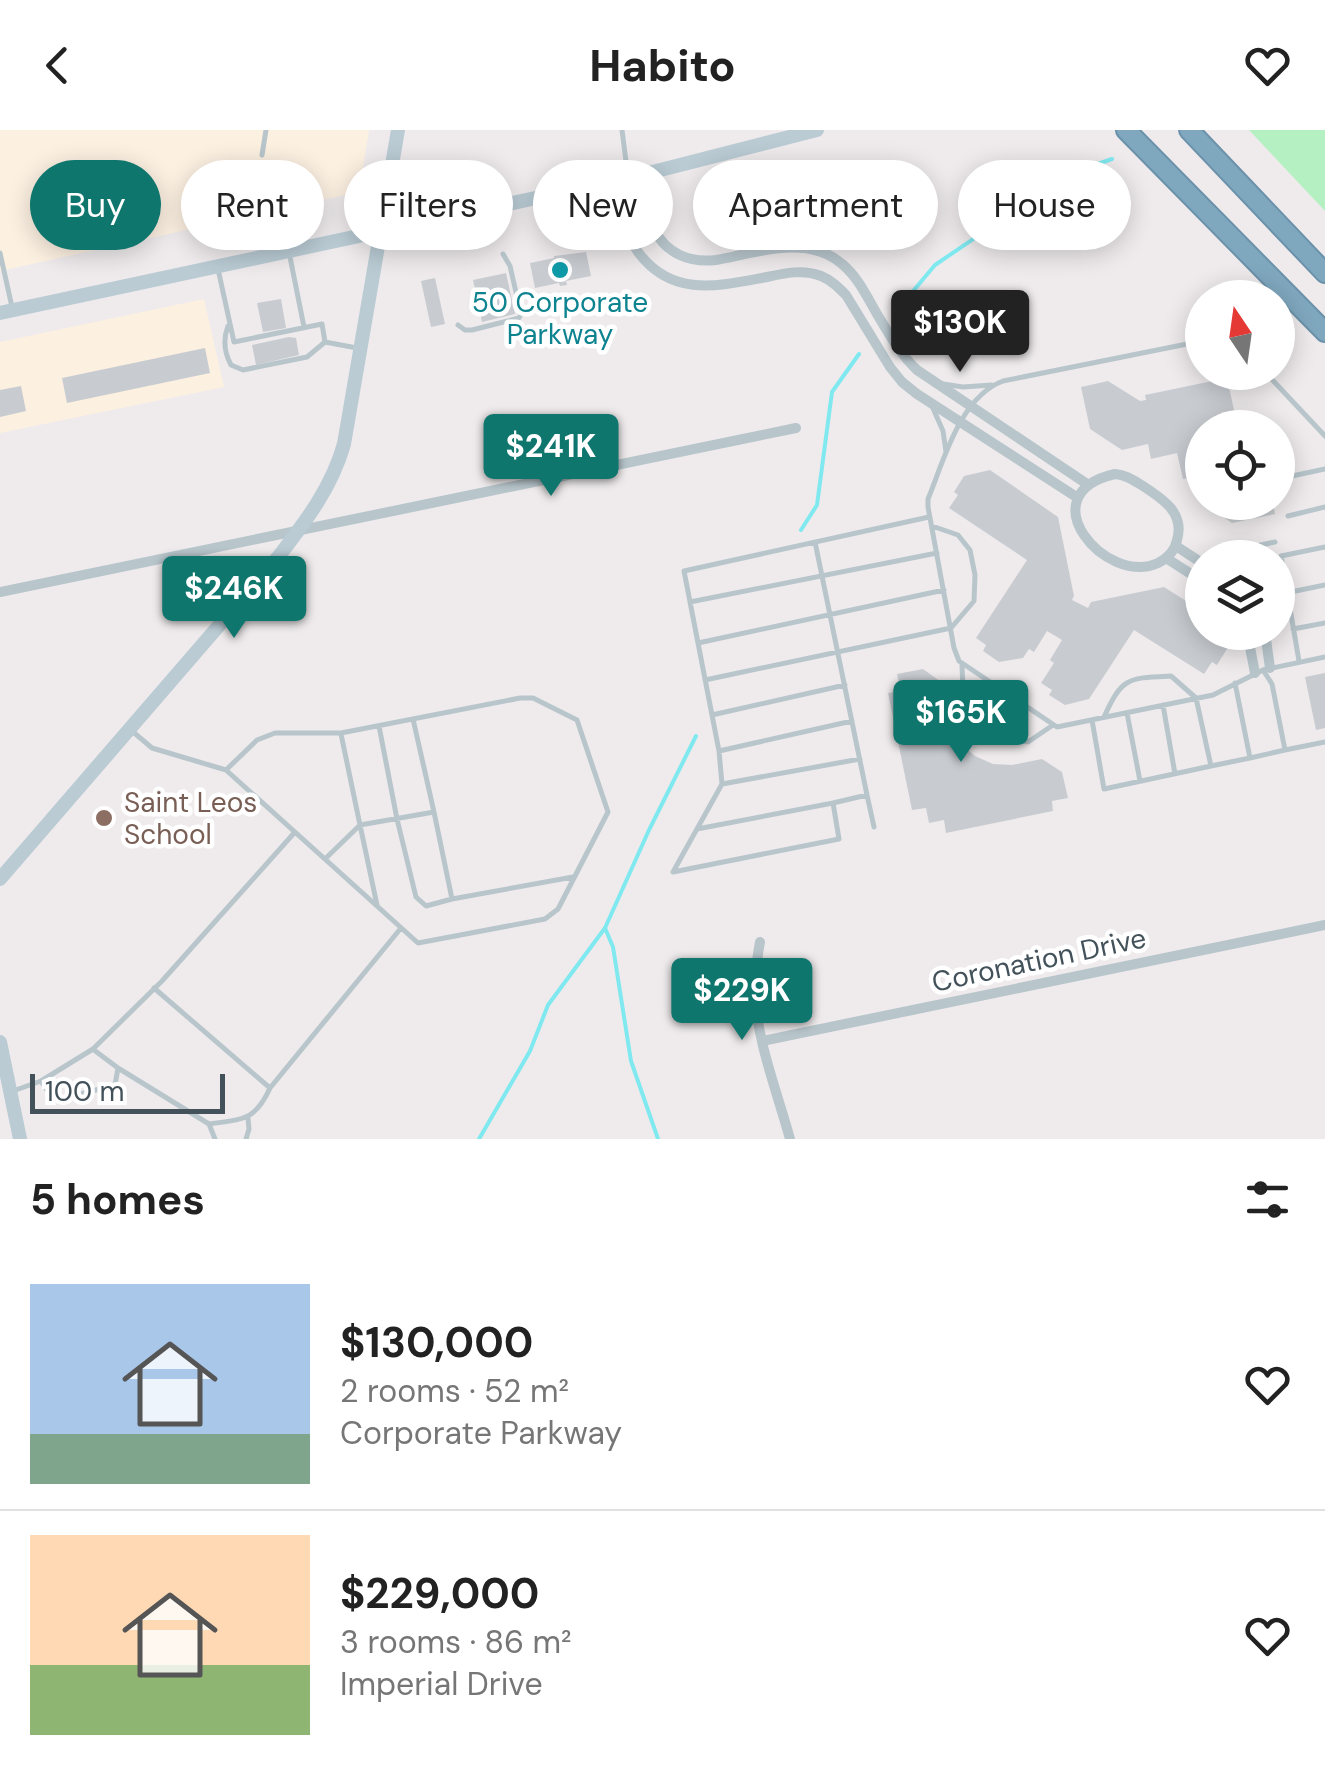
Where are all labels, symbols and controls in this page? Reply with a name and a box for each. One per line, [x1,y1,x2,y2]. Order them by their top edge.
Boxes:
text: Habito [589,36,736,95]
icon: back [30,38,85,93]
icon: heart [1240,38,1295,93]
chip: Buy [30,160,161,250]
chip: Rent [181,160,324,250]
chip: Filters [344,160,513,250]
chip: New [533,160,673,250]
chip: Apartment [693,160,938,250]
chip: House [958,160,1131,250]
marker: 50 Corporate Parkway [549,259,571,281]
north arrow [1185,280,1295,390]
map controls [1185,280,1295,650]
place label: 50 Corporate Parkway [472,284,648,353]
pin: $130K [890,290,1030,375]
text: $130K [913,301,1007,343]
button: locate [1185,410,1295,520]
pin: $241K [481,414,621,499]
text: $241K [506,425,596,467]
button: layers [1185,540,1295,650]
pin: $246K [164,556,304,641]
text: $246K [184,567,284,609]
pin: $165K [891,680,1031,765]
text: $165K [915,691,1007,733]
place label: Saint Leos School [124,784,257,853]
marker: Saint Leos School [93,807,115,829]
street label: Coronation Drive [928,919,1150,1001]
pin: $229K [672,958,812,1043]
text: $229K [693,969,791,1011]
scale bar [30,1069,225,1114]
text: 100 m [45,1073,124,1110]
text: 5 homes [30,1172,205,1227]
icon: filters [1240,1172,1295,1227]
text: $130,000 [340,1315,533,1370]
icon: home [110,1324,230,1444]
icon: heart [1240,1357,1295,1412]
text: 2 rooms · 52 m² [340,1370,569,1412]
text: Corporate Parkway [340,1412,622,1454]
text: $229,000 [340,1566,539,1621]
icon: home [110,1575,230,1695]
icon: heart [1240,1608,1295,1663]
text: 3 rooms · 86 m² [340,1621,572,1663]
text: Imperial Drive [340,1663,543,1705]

